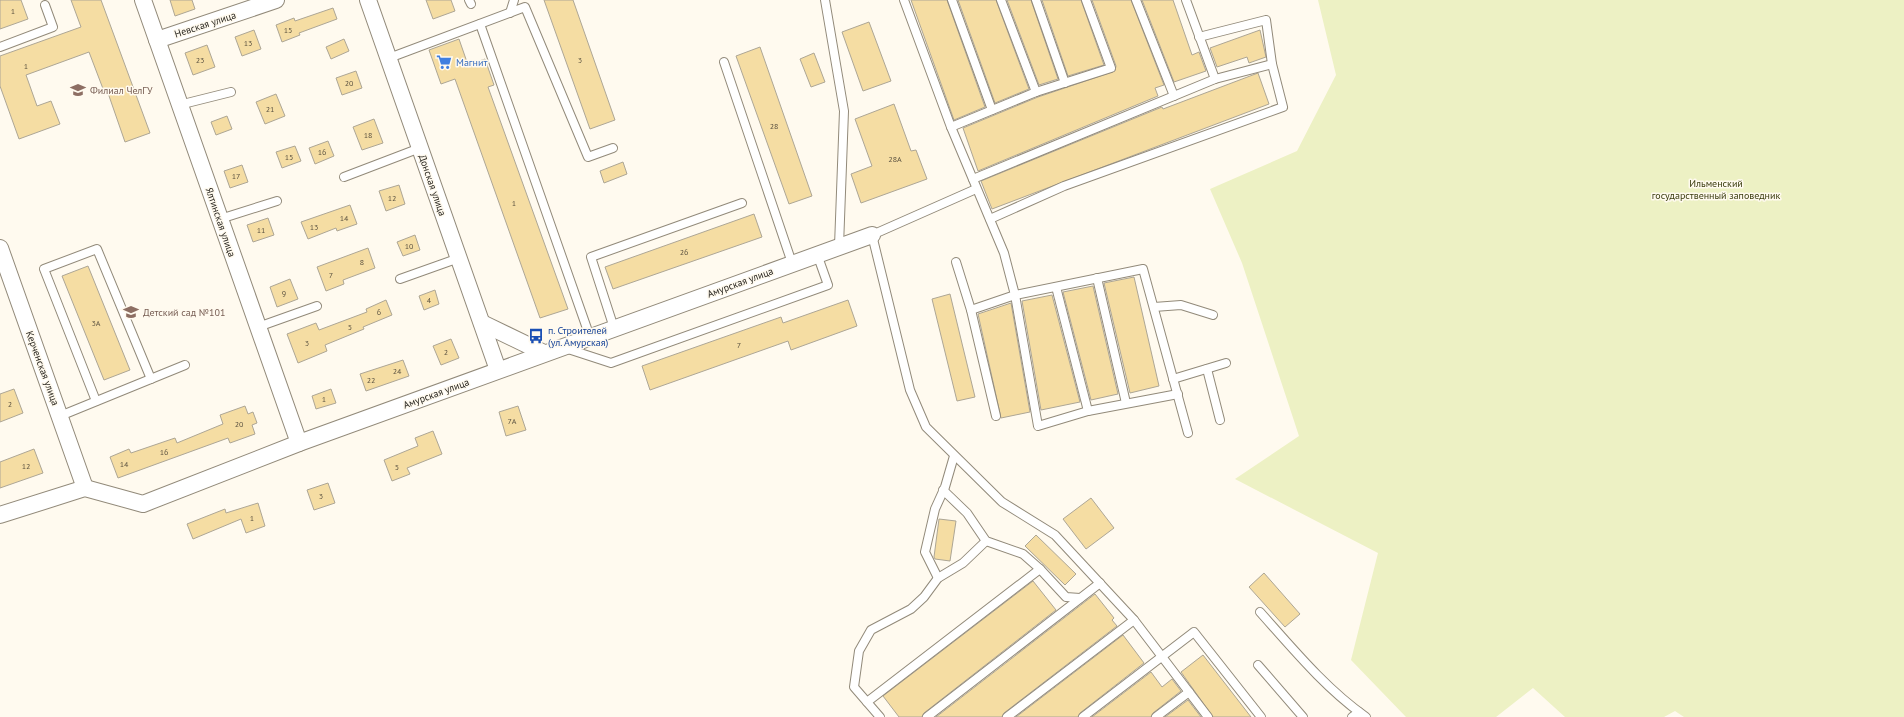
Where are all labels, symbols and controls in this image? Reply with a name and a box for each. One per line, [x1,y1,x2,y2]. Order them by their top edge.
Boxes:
house number: 1 [11,6,15,16]
street label: Невская улица [173,8,238,41]
house number: 15 [284,25,292,35]
house number: 13 [244,38,252,48]
supermarket icon: Магнит [435,53,453,71]
house number: 23 [196,55,204,65]
house number: 3 [578,55,582,65]
place label: Магнит [456,56,487,69]
house number: 1 [24,61,28,71]
house number: 20 [345,78,354,88]
school or university icon: Филиал ЧелГУ [69,81,87,99]
place label: Филиал ЧелГУ [90,84,153,97]
house number: 21 [266,104,274,114]
house number: 28 [770,121,778,131]
house number: 18 [364,130,372,140]
house number: 16 [318,147,326,157]
house number: 15 [285,152,293,162]
street label: Донская улица [416,153,449,218]
house number: 28А [888,154,902,164]
house number: 17 [232,171,240,181]
park label: Ильменский государственный заповедник [1652,177,1780,202]
street label: Ялтинская улица [203,186,239,259]
house number: 12 [388,193,396,203]
house number: 1 [512,198,516,208]
house number: 14 [340,213,349,223]
house number: 13 [310,222,318,232]
house number: 11 [257,225,265,235]
house number: 10 [405,241,414,251]
house number: 26 [680,247,688,257]
house number: 8 [360,257,364,267]
street label: Амурская улица [705,264,775,300]
house number: 7 [329,270,333,280]
house number: 9 [282,288,286,298]
house number: 4 [427,295,432,305]
school or university icon: Детский сад №101 [122,303,140,321]
place label: Детский сад №101 [143,306,225,319]
house number: 6 [377,307,381,317]
house number: 3А [91,318,101,328]
house number: 5 [348,322,352,332]
place label: п. Строителей (ул. Амурская) [548,324,608,349]
bus stop icon: п. Строителей (ул. Амурская) [527,327,545,345]
street label: Керченская улица [23,329,62,407]
house number: 3 [305,338,309,348]
house number: 7 [737,340,741,350]
house number: 2 [444,347,448,357]
house number: 24 [393,366,402,376]
house number: 22 [367,375,375,385]
street label: Амурская улица [401,375,471,411]
house number: 1 [322,394,326,404]
house number: 2 [8,399,12,409]
house number: 7А [507,416,517,426]
house number: 20 [235,419,244,429]
house number: 16 [160,447,168,457]
house number: 14 [120,459,129,469]
house number: 12 [22,461,30,471]
house number: 5 [395,462,399,472]
house number: 3 [319,491,323,501]
house number: 1 [250,513,254,523]

